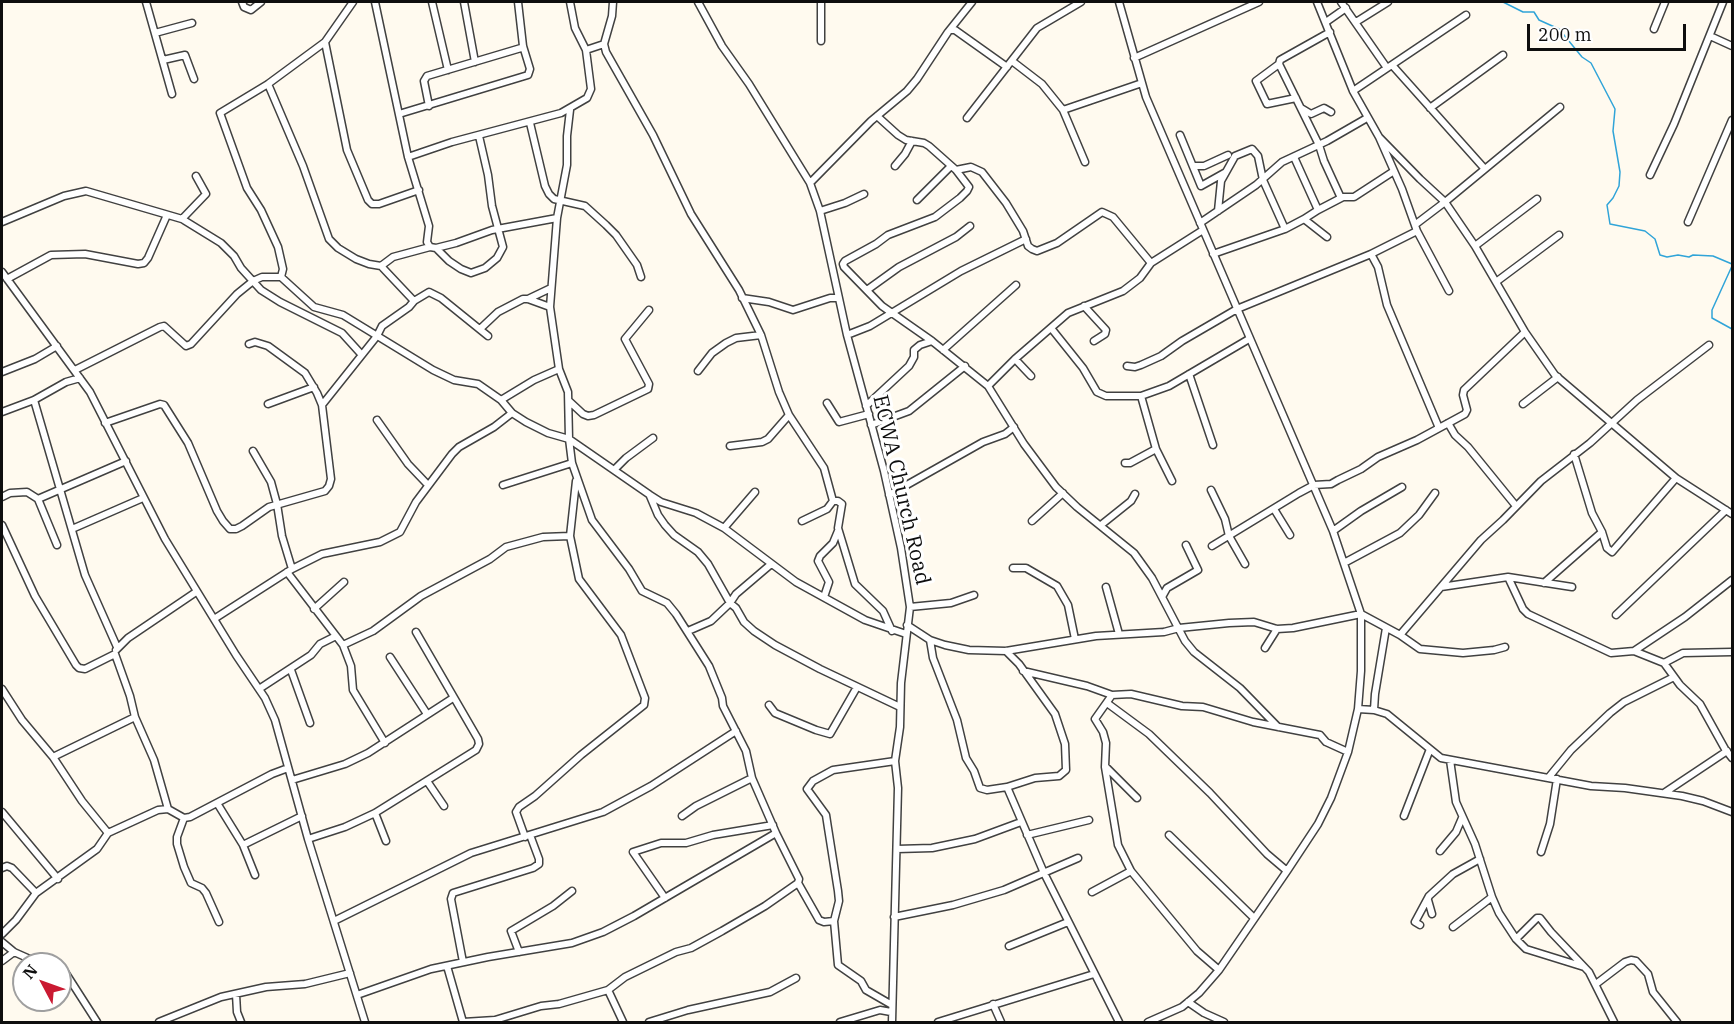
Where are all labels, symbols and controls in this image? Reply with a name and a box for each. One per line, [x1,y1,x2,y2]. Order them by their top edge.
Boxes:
scale bar [1530,12,1689,50]
text: 200 m [1538,23,1592,46]
street label: ECWA Church Road [867,393,935,587]
north arrow [12,952,72,1012]
text: N [18,960,42,983]

